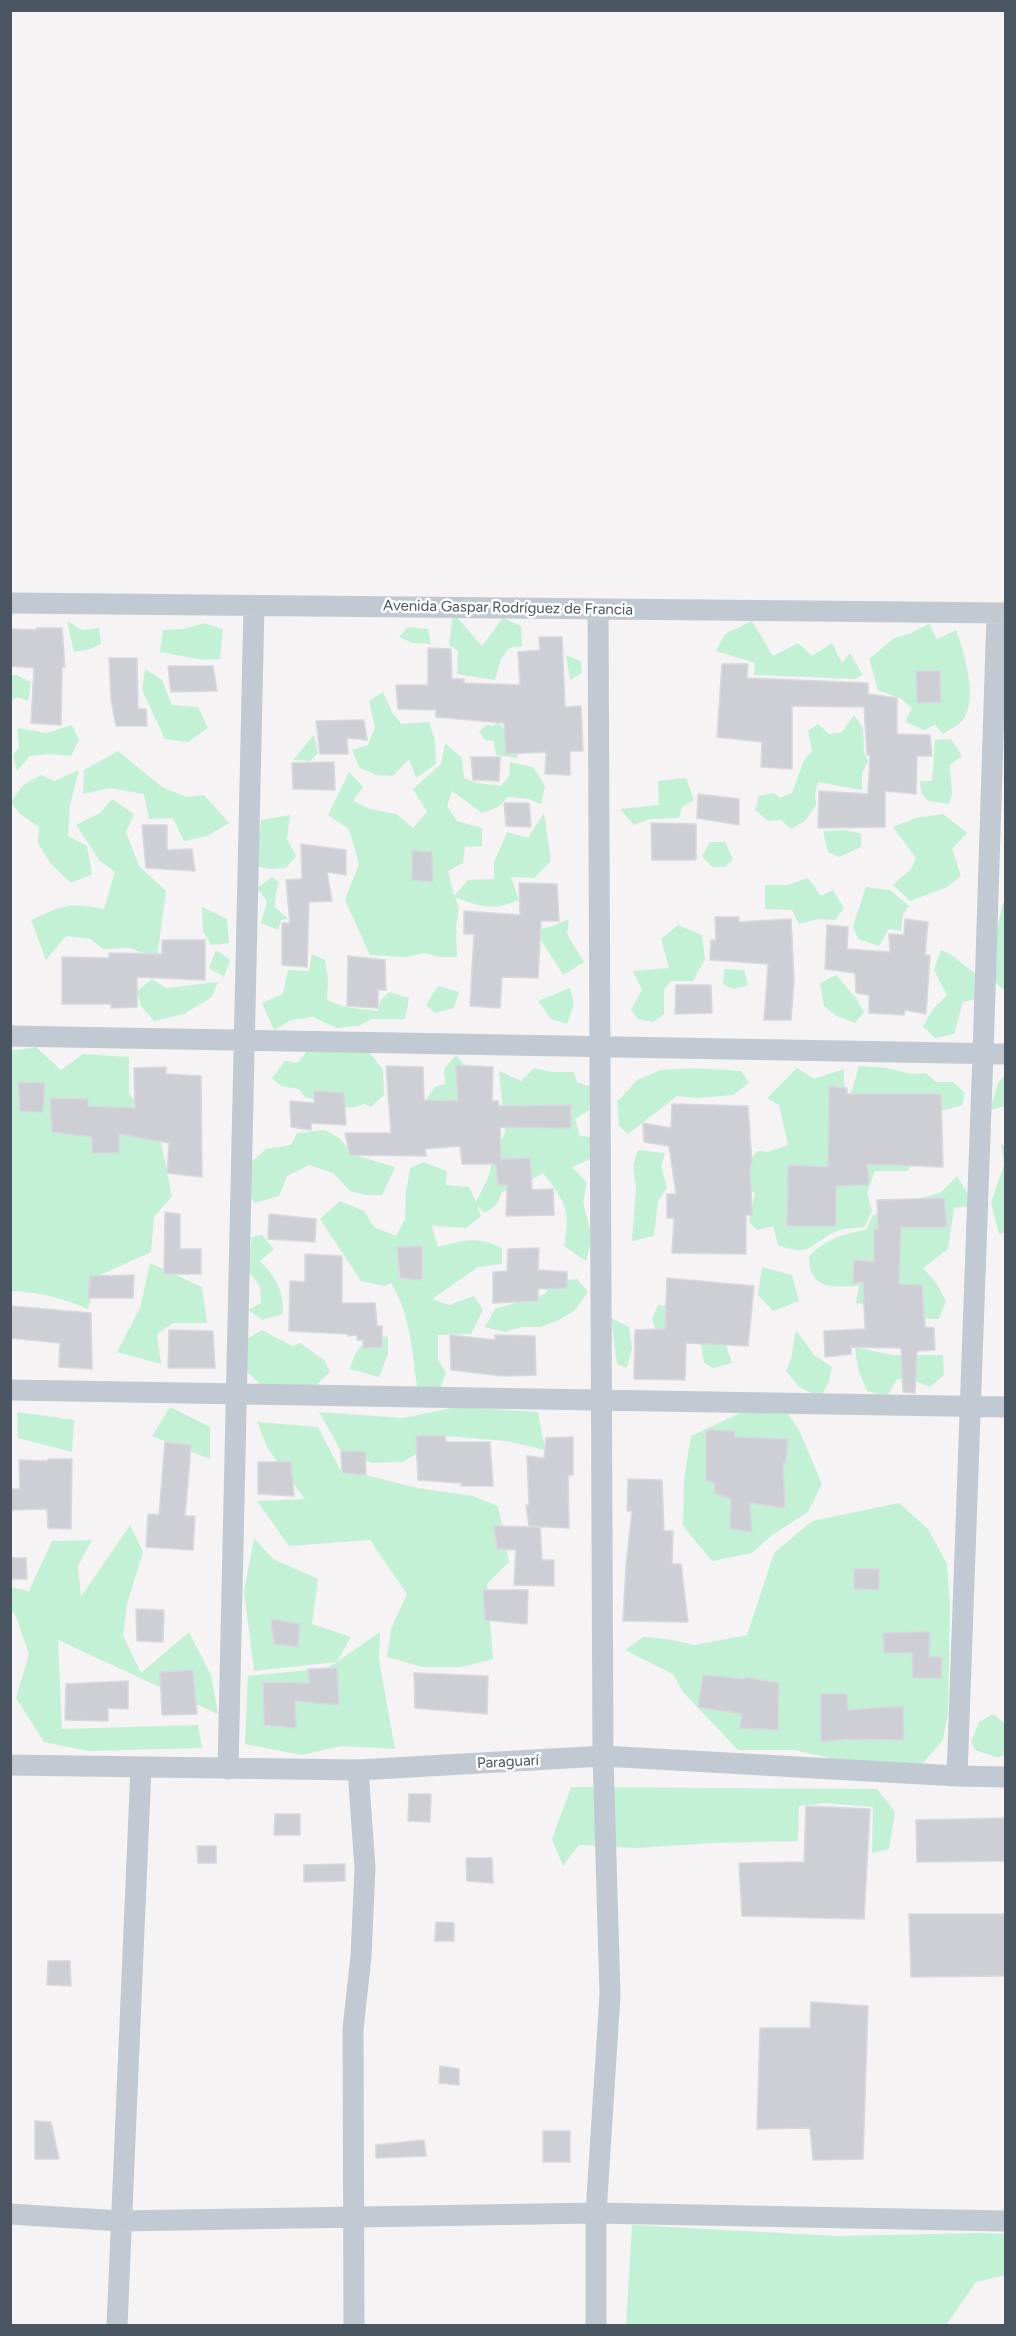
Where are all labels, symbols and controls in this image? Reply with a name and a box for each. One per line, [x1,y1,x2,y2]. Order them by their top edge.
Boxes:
street label: Avenida Gaspar Rodríguez de Francia [383,597,633,619]
street label: Paraguarí [476,1751,540,1773]

